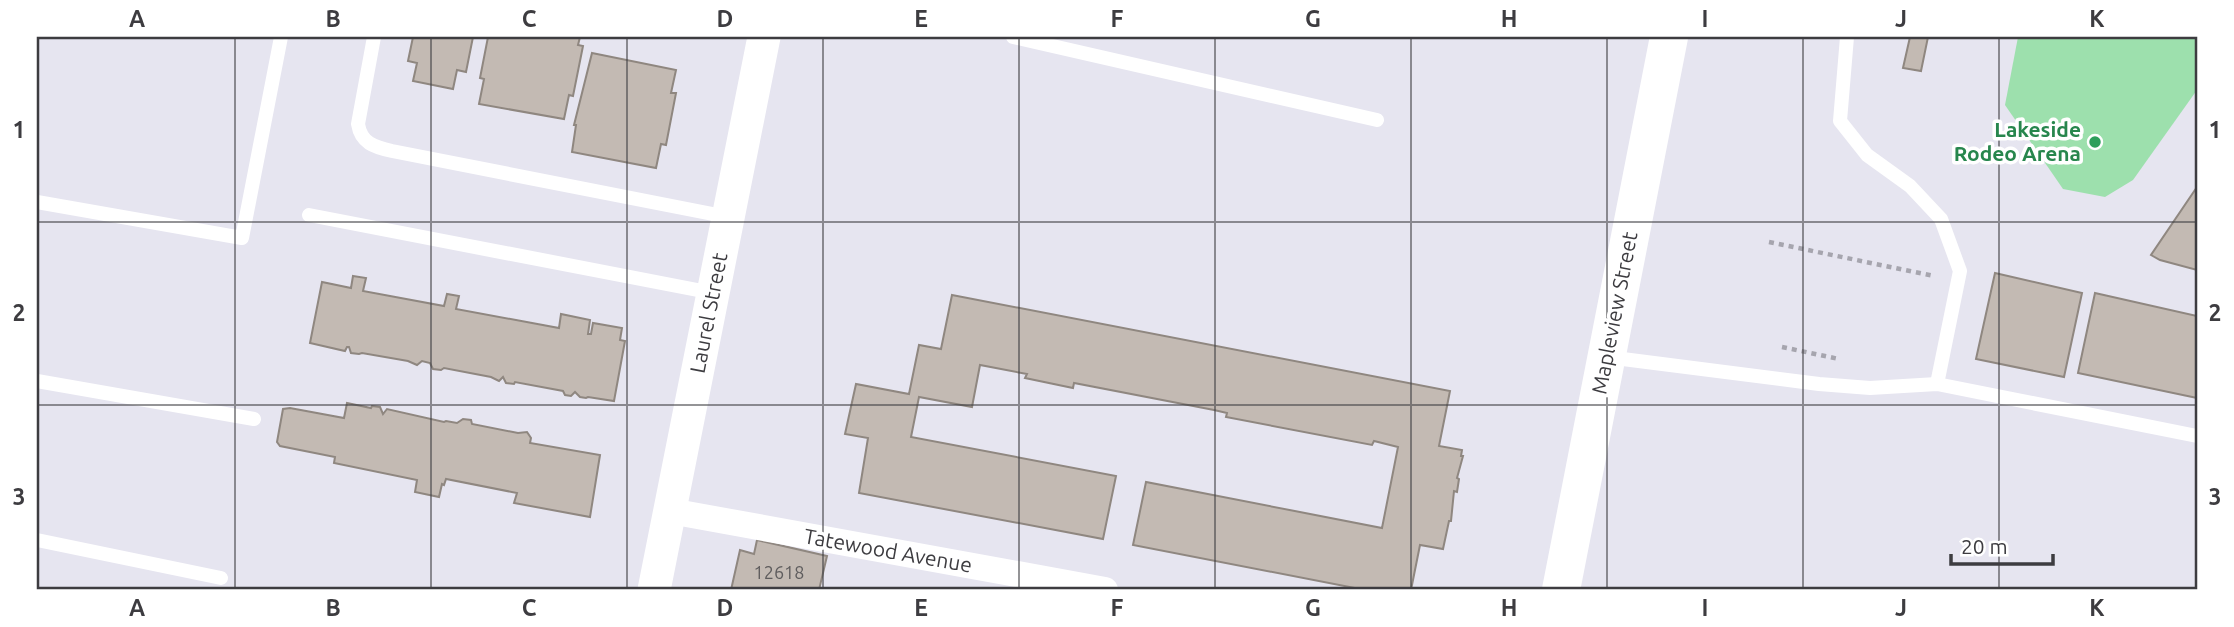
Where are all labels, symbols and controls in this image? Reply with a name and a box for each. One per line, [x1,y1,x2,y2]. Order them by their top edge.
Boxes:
text: A [129,6,145,31]
text: B [325,6,341,31]
text: C [522,6,537,31]
text: D [717,6,733,31]
text: E [914,6,928,31]
text: F [1111,6,1124,31]
text: G [1305,6,1321,31]
text: H [1501,6,1517,31]
text: I [1702,6,1708,31]
text: J [1895,6,1907,31]
text: K [2089,6,2105,31]
text: 1 [13,117,25,142]
place label: Lakeside Rodeo Arena [1954,117,2081,165]
text: 1 [2209,117,2221,142]
marker: Lakeside Rodeo Arena [2087,134,2103,150]
street label: Mapleview Street [1586,229,1642,396]
street label: Laurel Street [685,251,731,375]
text: 2 [13,300,25,325]
text: 2 [2209,300,2221,325]
text: 3 [13,484,25,509]
text: 3 [2209,484,2221,509]
scale bar [1951,522,2052,566]
street label: Tatewood Avenue [802,523,974,577]
text: 20 m [1961,534,2008,558]
house number: 12618 [754,562,804,582]
text: A [129,595,145,620]
text: B [325,595,341,620]
text: C [522,595,537,620]
text: D [717,595,733,620]
text: E [914,595,928,620]
text: F [1111,595,1124,620]
text: G [1305,595,1321,620]
text: H [1501,595,1517,620]
text: I [1702,595,1708,620]
text: J [1895,595,1907,620]
text: K [2089,595,2105,620]

